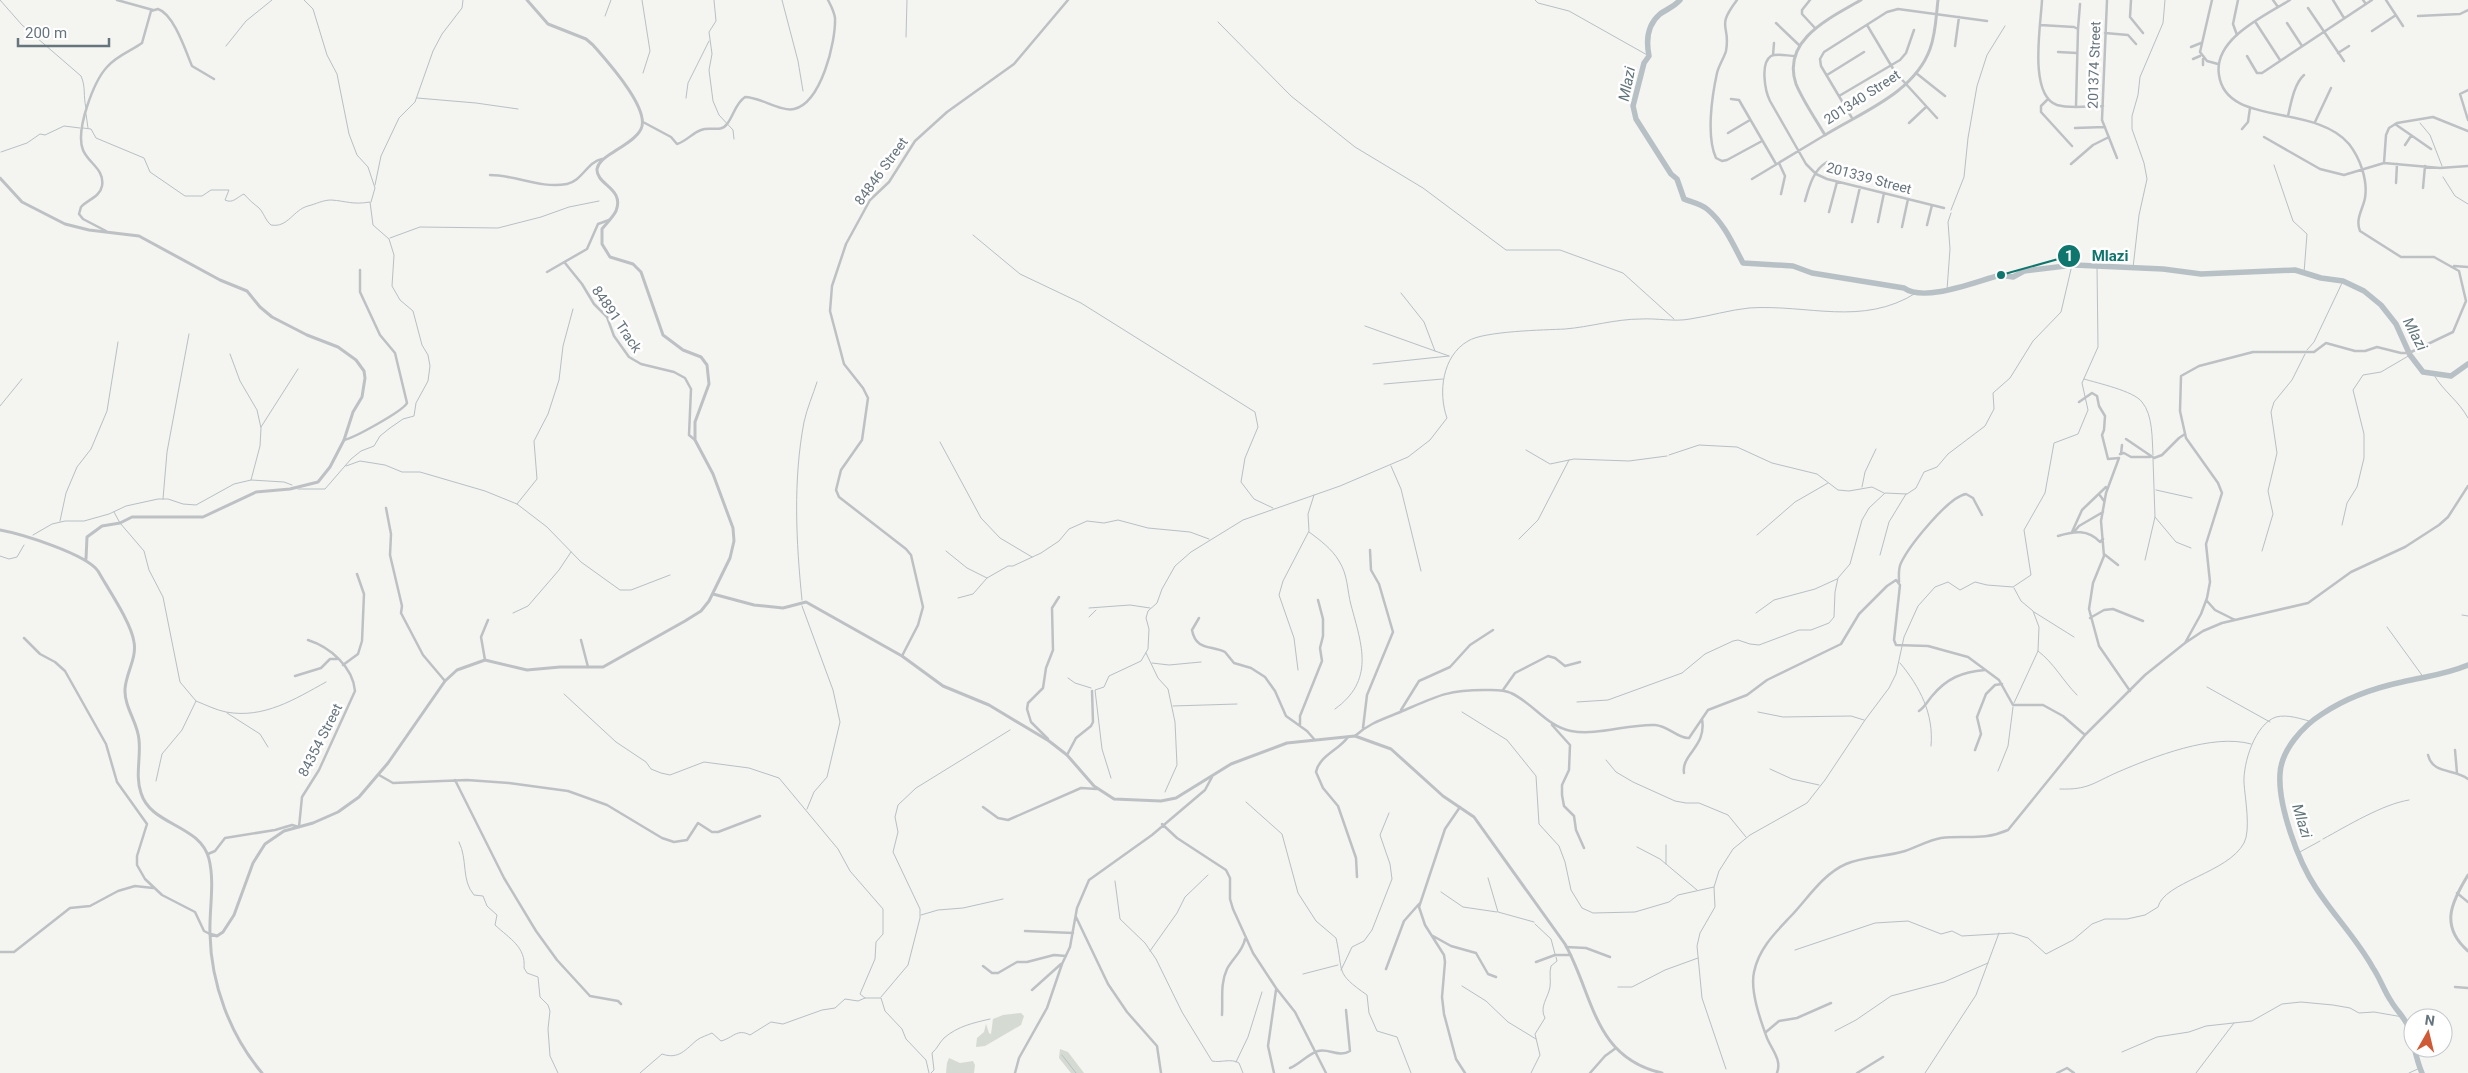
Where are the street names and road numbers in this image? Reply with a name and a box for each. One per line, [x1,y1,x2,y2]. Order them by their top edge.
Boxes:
street label: 201374 Street [2084,21,2104,109]
street label: 201340 Street [1821,66,1903,128]
street label: 84846 Street [851,134,911,208]
street label: 201339 Street [1825,159,1914,197]
street label: 84891 Track [589,283,646,356]
street label: 84354 Street [295,700,345,779]

